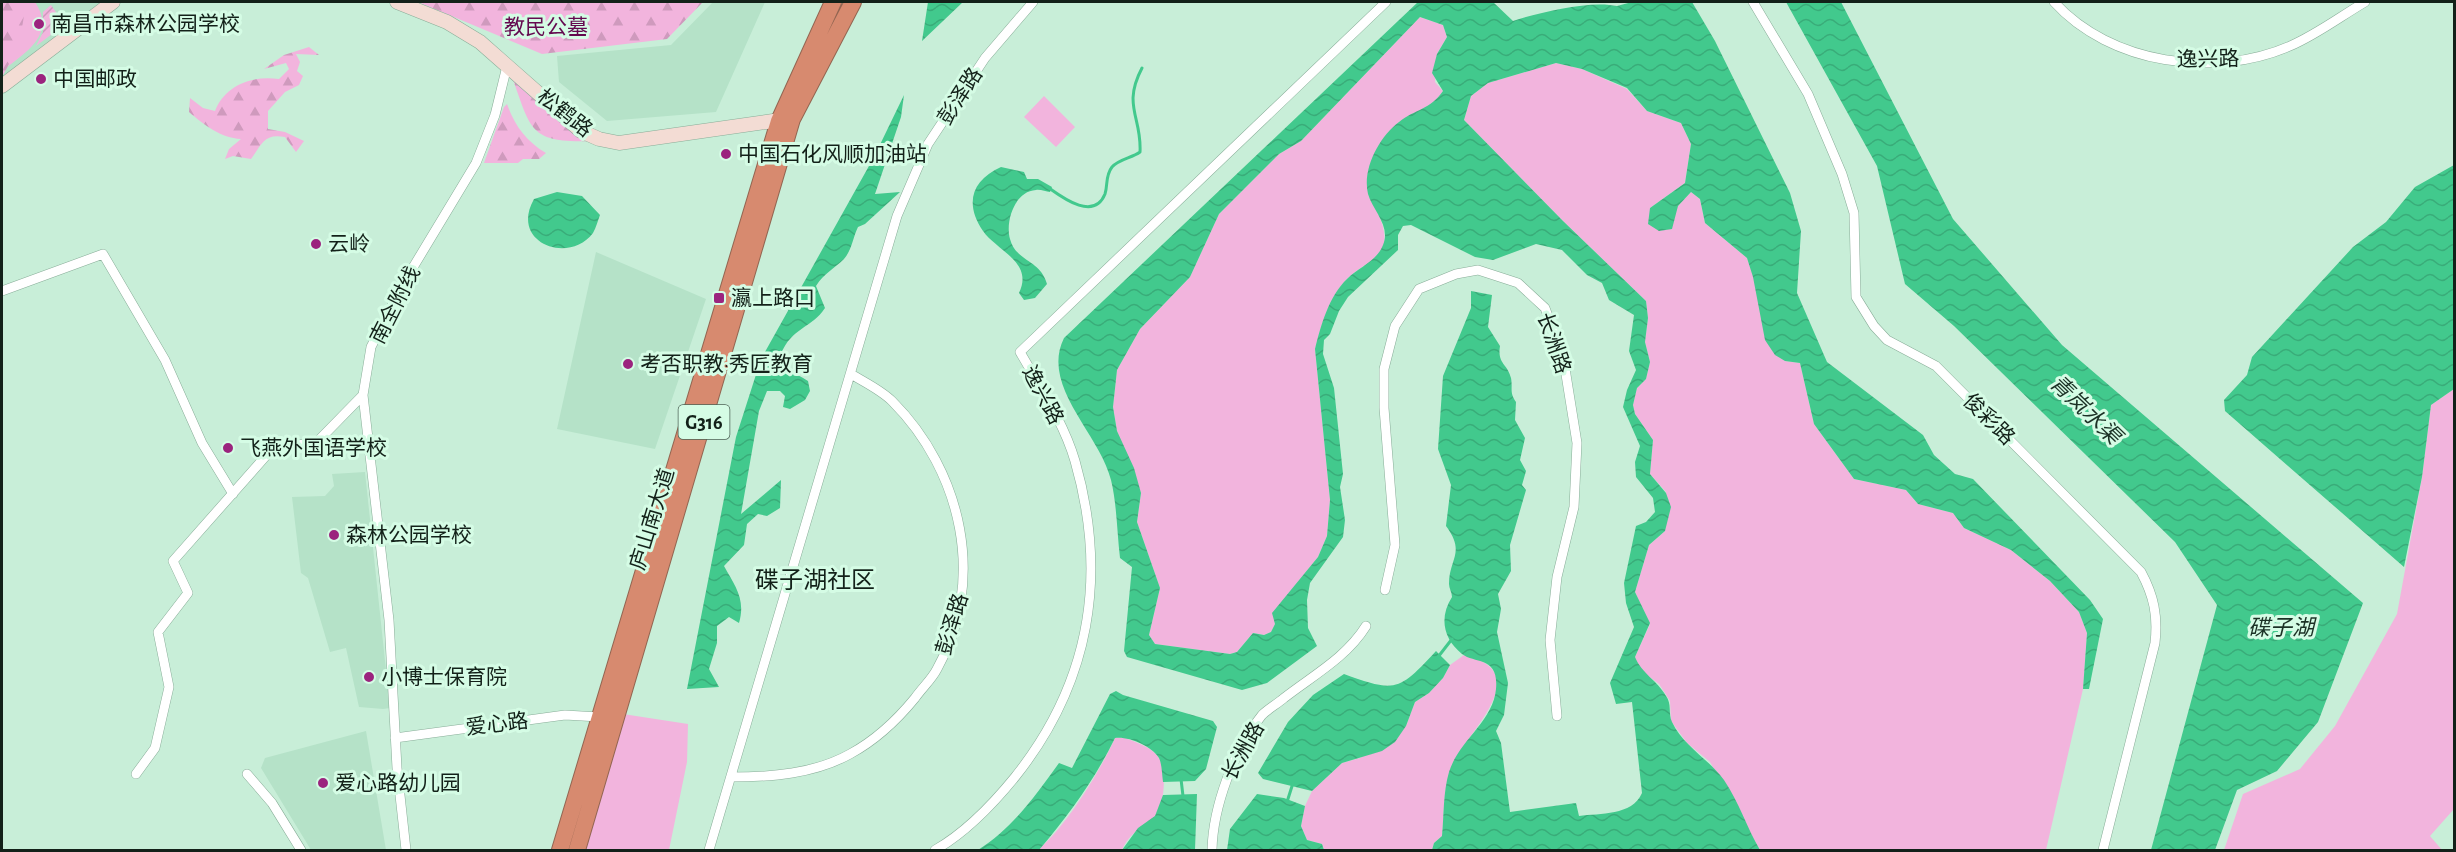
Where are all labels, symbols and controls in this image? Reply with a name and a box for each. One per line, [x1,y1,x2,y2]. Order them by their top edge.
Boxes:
place label: 南昌市森林公园学校 [51,13,240,35]
park label: 教民公墓 [504,16,588,38]
marker: 南昌市森林公园学校 [32,17,46,31]
street label: 逸兴路 [2176,47,2240,71]
street label: 彭泽路 [934,64,986,128]
place label: 中国邮政 [53,68,137,90]
marker: 中国邮政 [34,72,48,86]
street label: 松鹤路 [533,85,597,141]
place label: 中国石化风顺加油站 [738,143,927,165]
marker: 中国石化风顺加油站 [719,147,733,161]
place label: 云岭 [328,233,370,255]
marker: 云岭 [309,237,323,251]
street label: 南全附线 [366,263,424,347]
place label: 瀛上路口 [731,287,815,309]
marker: 瀛上路口 [712,291,726,305]
street label: 长洲路 [1533,310,1575,376]
place label: 考否职教·秀匠教育 [640,353,813,375]
marker: 考否职教·秀匠教育 [621,357,635,371]
street label: 逸兴路 [1018,362,1068,428]
water label: 青岚水渠 [2046,371,2127,450]
street label: 俊彩路 [1959,389,2019,449]
road number: G316 [678,405,730,439]
place label: 飞燕外国语学校 [240,437,387,459]
marker: 飞燕外国语学校 [221,441,235,455]
street label: 庐山南大道 [626,466,678,572]
place label: 森林公园学校 [346,524,472,546]
marker: 森林公园学校 [327,528,341,542]
district label: 碟子湖社区 [755,567,875,593]
street label: 彭泽路 [932,591,972,657]
water label: 碟子湖 [2248,616,2317,639]
place label: 小博士保育院 [381,666,507,688]
marker: 小博士保育院 [362,670,376,684]
street label: 爱心路 [464,709,530,739]
street label: 长洲路 [1218,718,1268,784]
place label: 爱心路幼儿园 [335,772,461,794]
marker: 爱心路幼儿园 [316,776,330,790]

